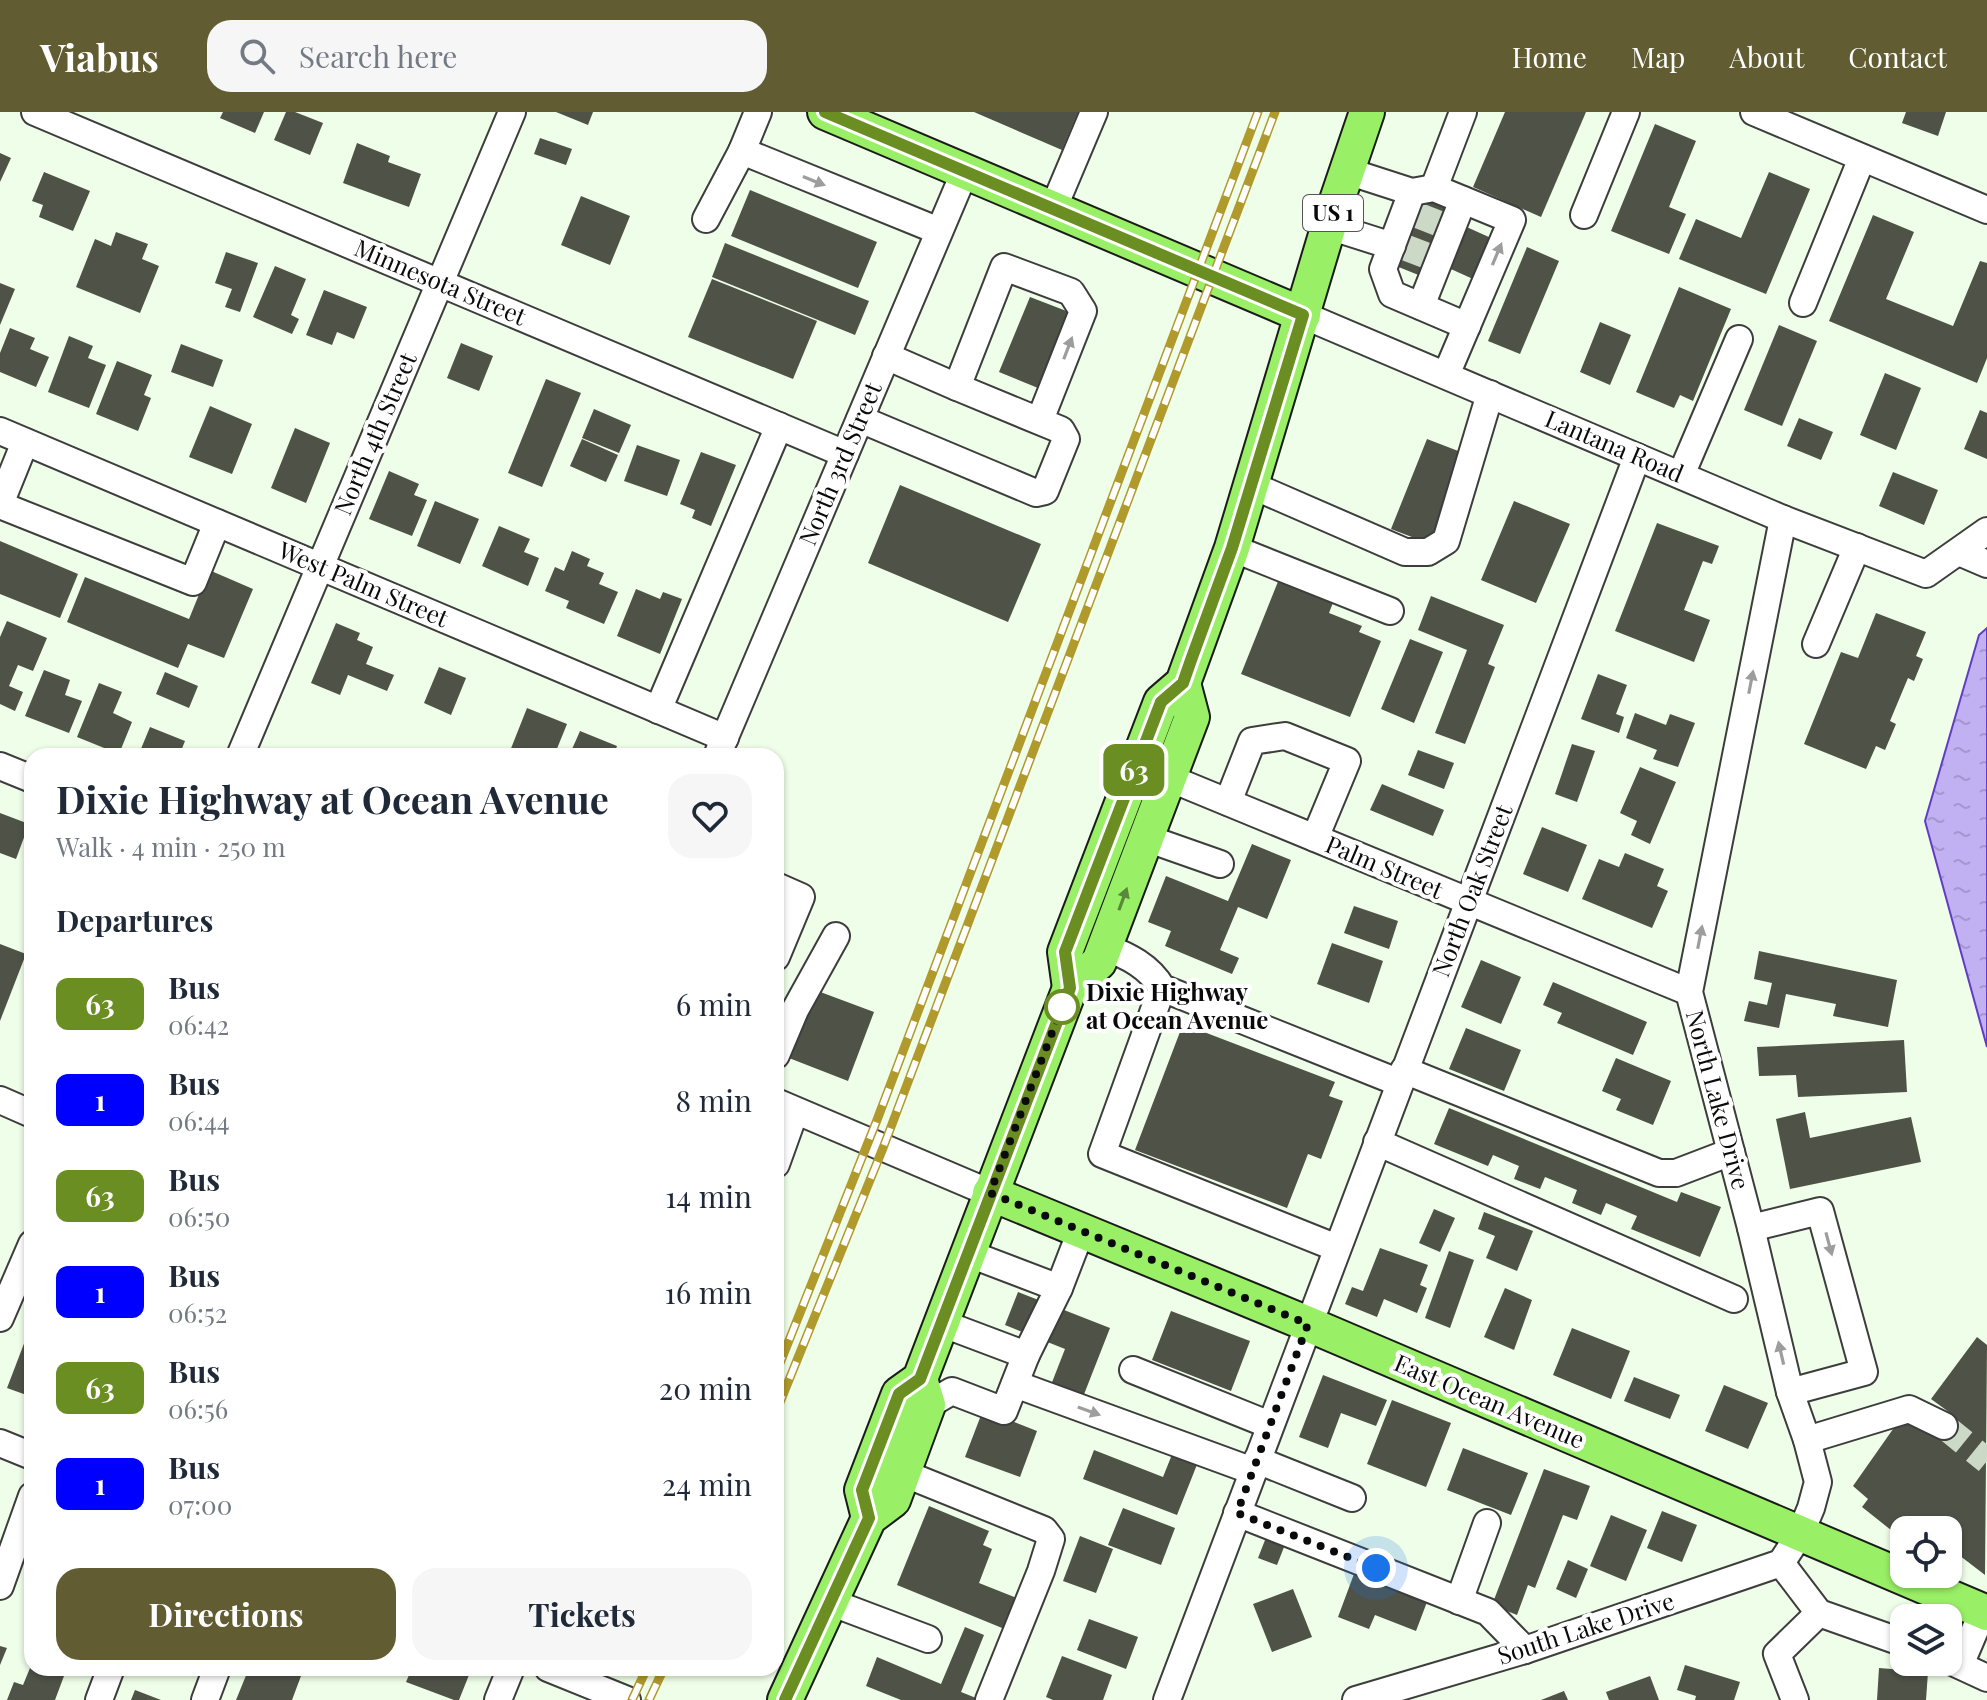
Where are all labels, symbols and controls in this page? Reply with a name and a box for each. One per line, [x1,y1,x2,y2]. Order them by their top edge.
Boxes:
search box [207,20,767,92]
text: Viabus [40,31,159,82]
icon: search [235,34,279,78]
text: Search here [299,36,457,76]
text: Home [1512,38,1587,75]
text: Map [1631,38,1685,75]
text: About [1729,38,1804,75]
text: Contact [1848,38,1947,75]
one-way arrow [802,174,826,187]
road number: US 1 [1303,195,1363,231]
street label: Minnesota Street [350,231,532,332]
one-way arrow [1491,242,1504,266]
one-way arrow [1062,336,1075,360]
street label: North 4th Street [326,347,423,519]
street label: North 3rd Street [790,376,888,550]
street label: Lantana Road [1541,402,1689,489]
street label: West Palm Street [273,533,454,634]
one-way arrow [1745,670,1757,695]
line badge: 63 [1098,744,1170,796]
text: 63 [1119,751,1149,788]
text: Dixie Highway at Ocean Avenue [56,773,609,824]
button: heart [668,774,752,858]
street label: North Oak Street [1424,799,1519,981]
street label: Palm Street [1321,827,1449,905]
text: Walk · 4 min · 250 m [56,829,286,864]
one-way arrow [1117,887,1129,911]
text: Departures [56,900,213,940]
one-way arrow [1694,925,1707,950]
text: Bus [168,967,220,1007]
place label: Dixie Highway at Ocean Avenue [1086,975,1268,1035]
text: 6 min [676,984,752,1024]
text: 63 [85,985,115,1022]
marker: Dixie Highway at Ocean Avenue [1045,990,1079,1024]
street label: North Lake Drive [1680,1006,1758,1193]
text: 06:42 [168,1007,229,1042]
text: Bus [168,1063,220,1103]
text: 8 min [676,1080,752,1120]
text: 1 [95,1081,105,1118]
text: 06:44 [168,1103,230,1138]
text: Bus [168,1159,220,1199]
text: 14 min [665,1176,752,1216]
text: 63 [85,1177,115,1214]
text: 06:50 [168,1199,230,1234]
one-way arrow [1824,1231,1836,1256]
text: Bus [168,1255,220,1295]
text: 16 min [665,1272,752,1312]
text: 1 [95,1273,105,1310]
text: 06:52 [168,1295,227,1330]
one-way arrow [1774,1340,1786,1365]
street label: East Ocean Avenue [1390,1346,1590,1455]
text: Bus [168,1351,220,1391]
text: 20 min [659,1368,752,1408]
text: 63 [85,1369,115,1406]
text: 06:56 [168,1391,228,1426]
one-way arrow [1077,1405,1101,1418]
text: Bus [168,1447,220,1487]
text: 24 min [662,1464,752,1504]
text: 1 [95,1465,105,1502]
text: 07:00 [168,1487,232,1522]
map controls [1890,1516,1962,1676]
button: locate [1890,1516,1962,1588]
your location [1356,1548,1396,1588]
button: Directions [56,1568,396,1660]
button: Tickets [412,1568,752,1660]
street label: South Lake Drive [1493,1583,1678,1671]
button: layers [1890,1604,1962,1676]

